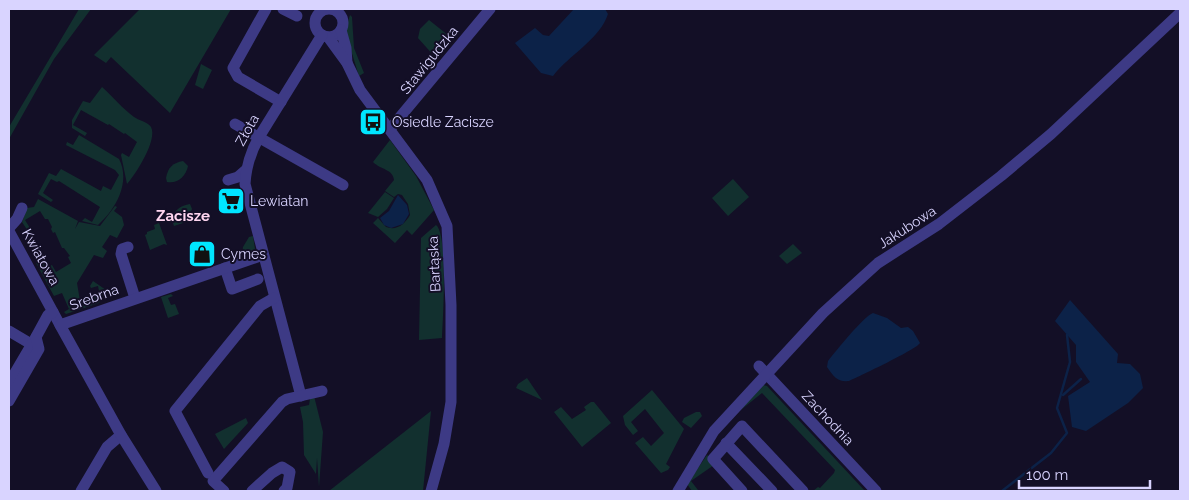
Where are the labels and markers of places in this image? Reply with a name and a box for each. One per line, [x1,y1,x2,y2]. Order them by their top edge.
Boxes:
bus stop icon: Osiedle Zacisze [358,107,388,137]
place label: Osiedle Zacisze [392,114,494,130]
supermarket icon: Lewiatan [216,186,246,216]
place label: Lewiatan [250,193,309,209]
shop icon: Cymes [187,239,217,269]
place label: Cymes [221,246,266,262]

